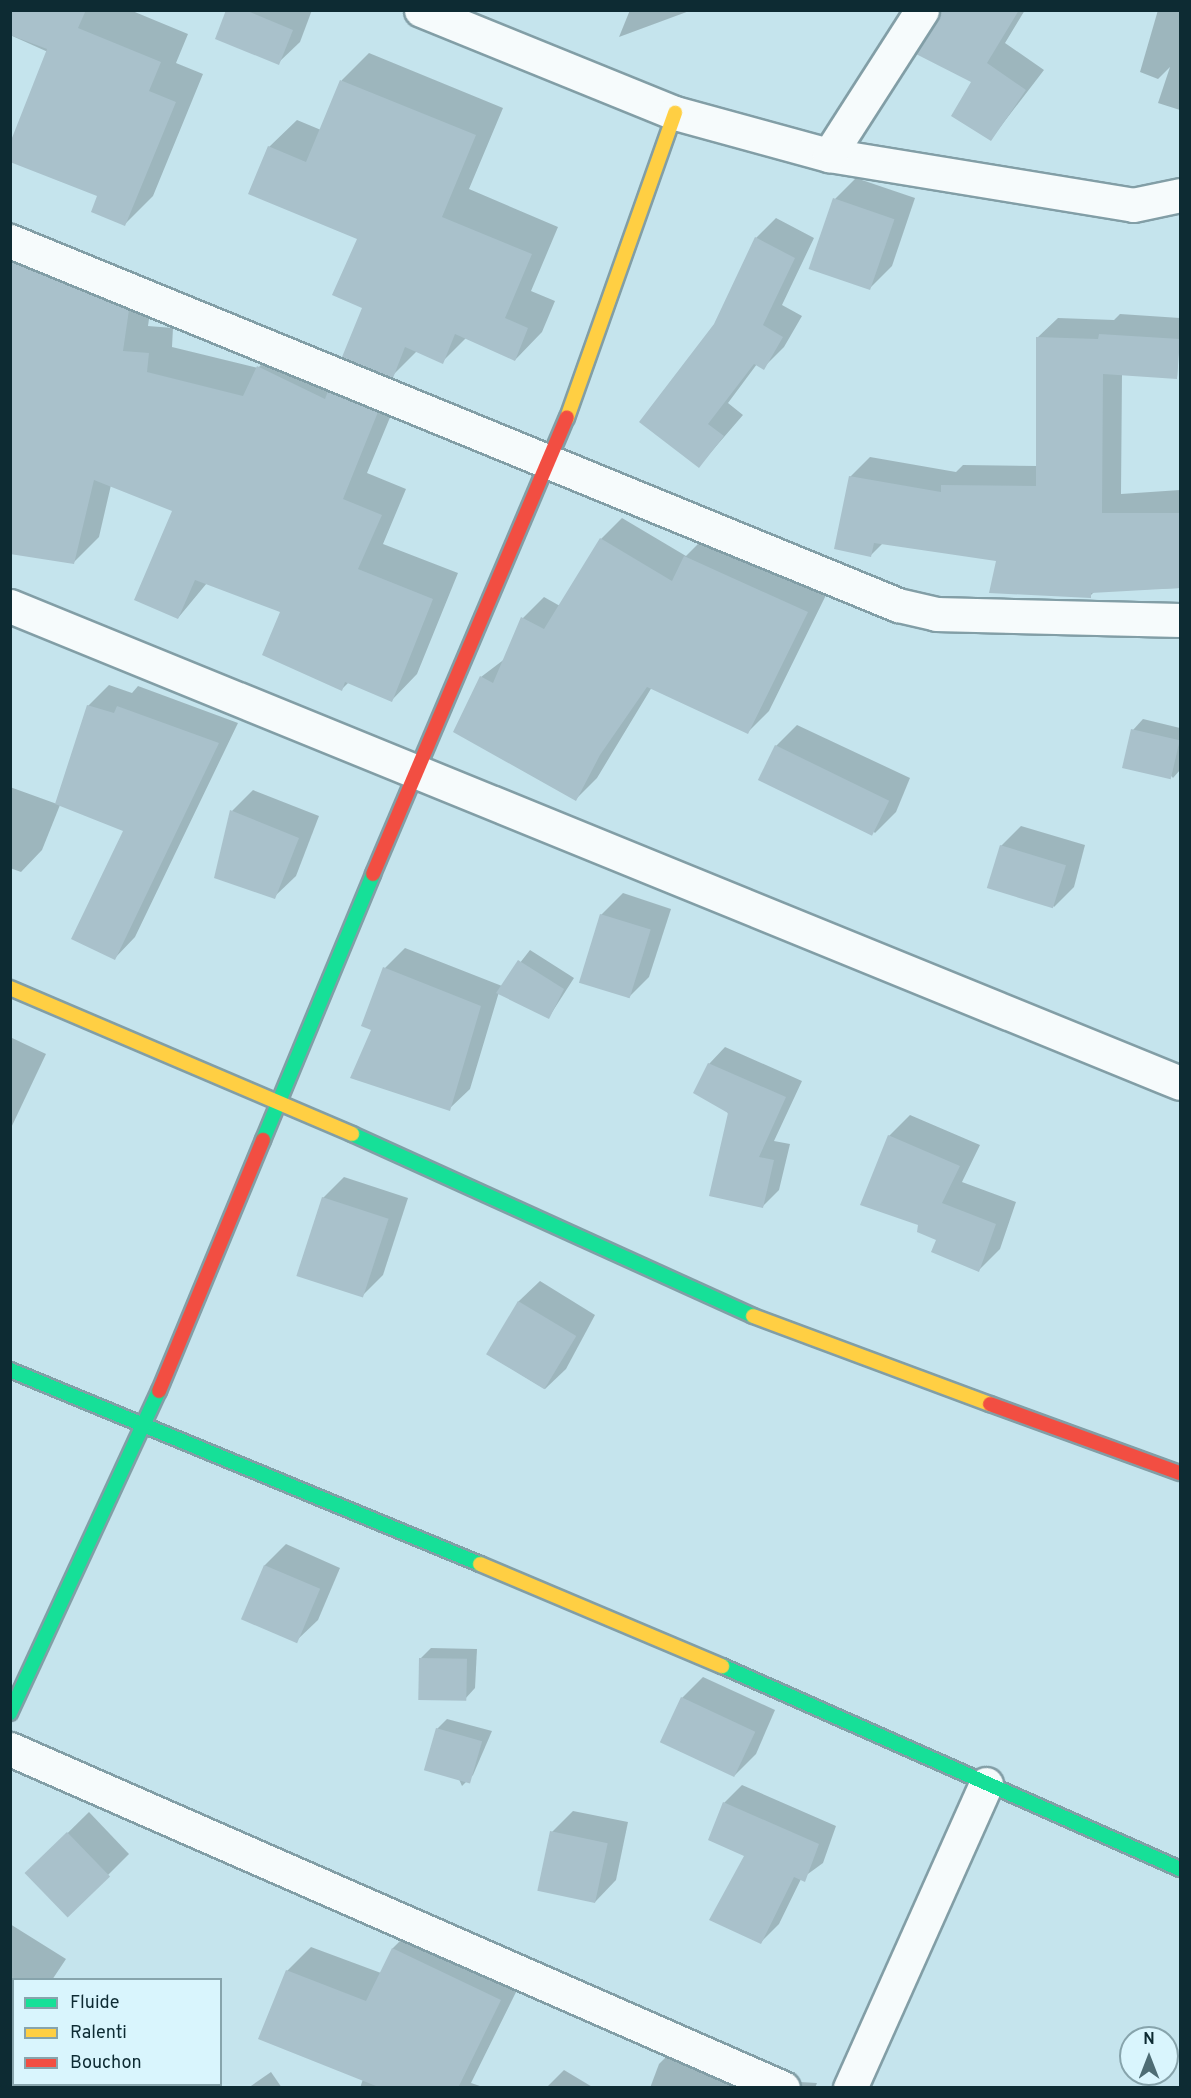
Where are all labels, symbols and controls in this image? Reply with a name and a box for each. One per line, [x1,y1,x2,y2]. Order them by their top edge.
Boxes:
legend [12,1978,222,2086]
text: Fluide [70,1992,119,2015]
text: Ralenti [70,2022,127,2045]
north arrow [1119,2026,1179,2086]
text: N [1143,2030,1155,2050]
text: Bouchon [70,2052,142,2075]

